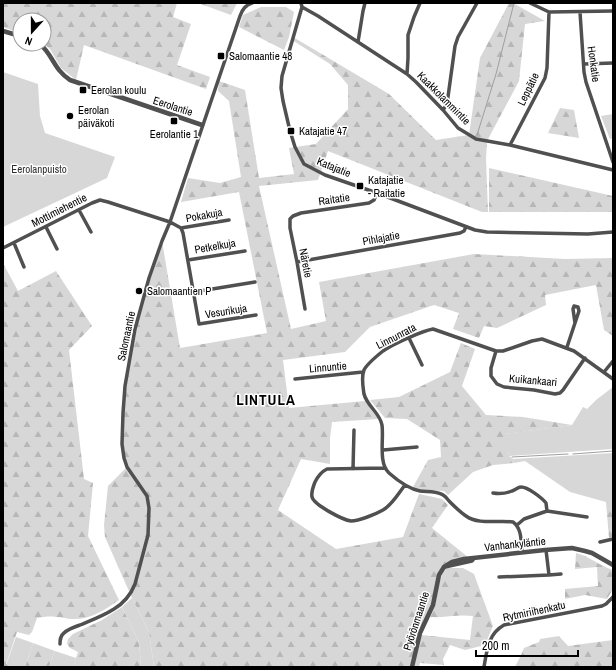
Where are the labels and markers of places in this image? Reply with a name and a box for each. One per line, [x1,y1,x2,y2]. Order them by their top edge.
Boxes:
place label: Salomaantie 48 [229,49,292,63]
marker: Salomaantie 48 [216,51,226,61]
place label: Eerolan koulu [91,83,146,97]
marker: Eerolan koulu [78,85,88,95]
place label: Eerolan päiväkoti [78,103,115,130]
marker: Eerolan päiväkoti [65,111,75,121]
marker: Eerolantie 1 [169,116,179,126]
place label: Katajatie 47 [299,124,347,138]
marker: Katajatie 47 [286,126,296,136]
place label: Eerolantie 1 [150,127,198,141]
place label: Katajatie - Raitatie [368,173,405,200]
marker: Katajatie - Raitatie [355,181,365,191]
place label: Salomaantien P [147,284,211,298]
marker: Salomaantien P [134,286,144,296]

